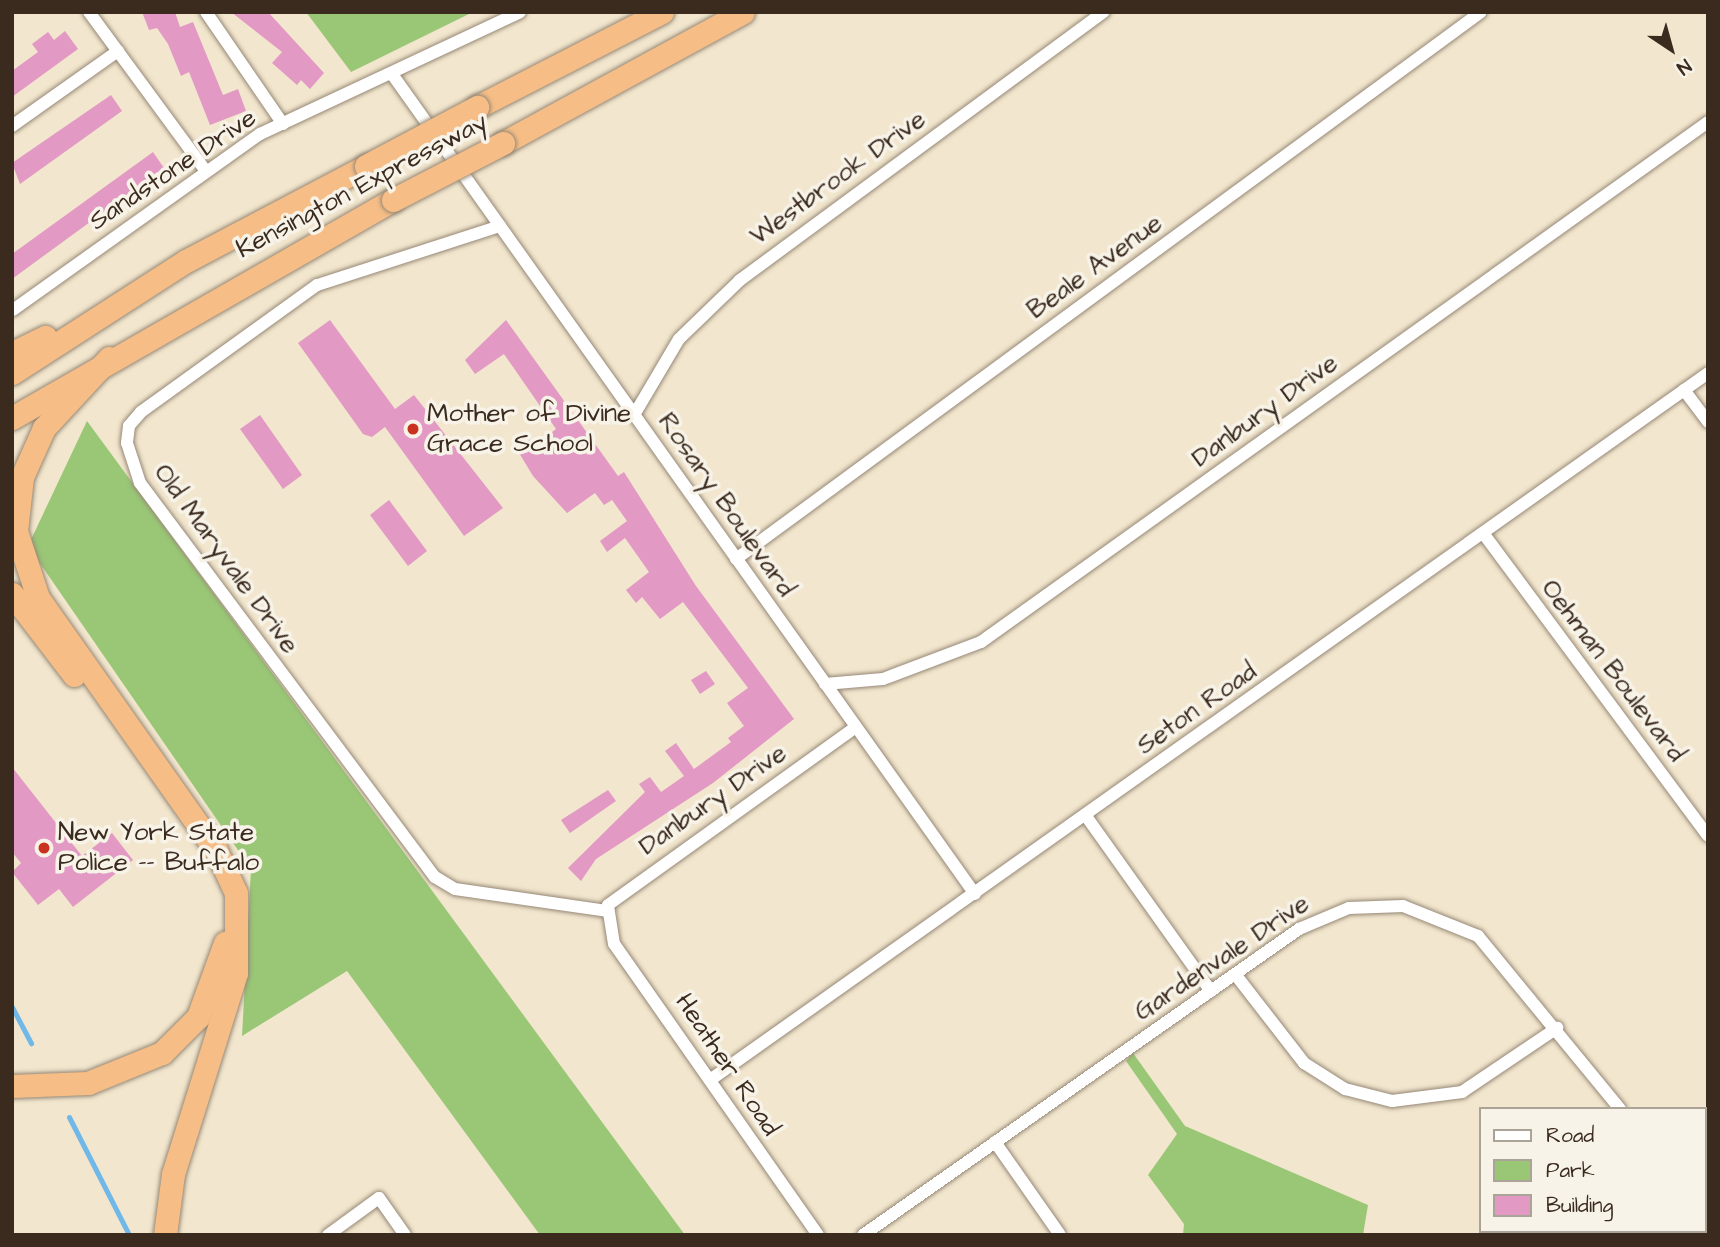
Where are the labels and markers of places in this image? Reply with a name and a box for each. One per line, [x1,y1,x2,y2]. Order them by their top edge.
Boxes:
place label: Mother of Divine Grace School [427,398,631,460]
marker: Mother of Divine Grace School [405,421,421,437]
place label: New York State Police -- Buffalo [58,817,259,878]
marker: New York State Police -- Buffalo [36,840,52,856]

